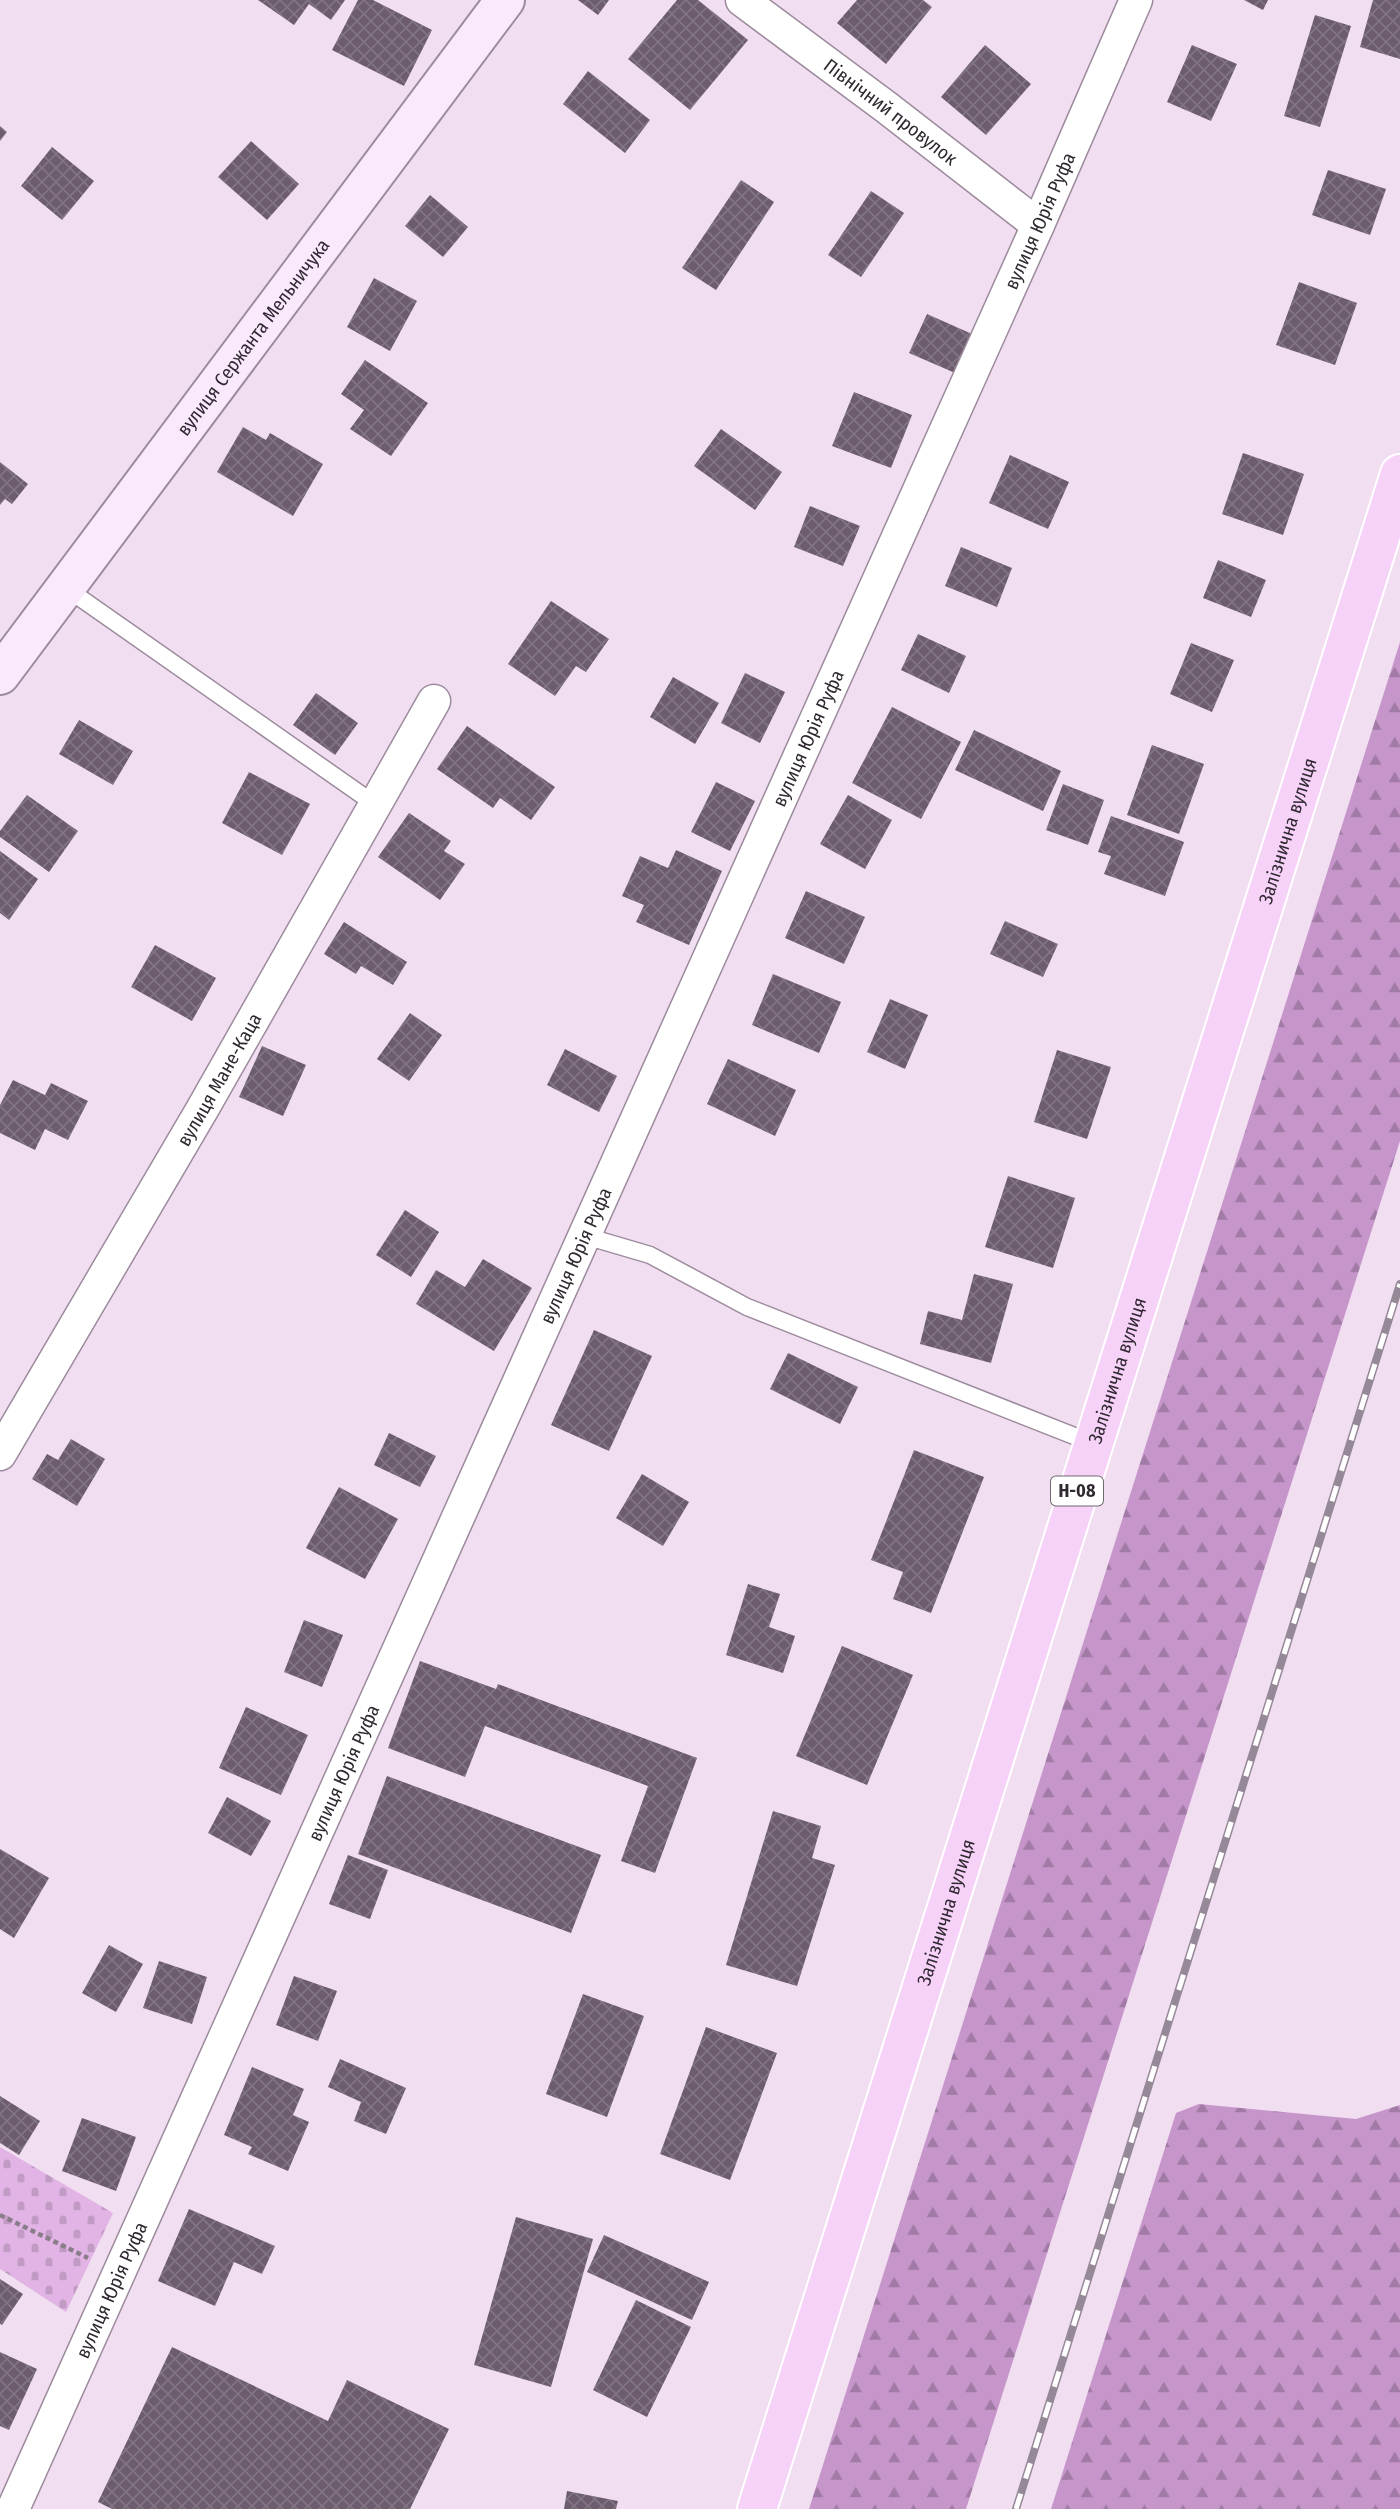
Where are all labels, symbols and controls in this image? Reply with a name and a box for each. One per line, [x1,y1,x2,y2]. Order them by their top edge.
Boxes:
street label: Північний провулок [819,54,962,170]
street label: вулиця Юрія Руфа [1000,149,1080,293]
street label: вулиця Сержанта Мельничука [172,235,334,440]
street label: вулиця Юрія Руфа [768,666,849,810]
street label: Залізнична вулиця [1254,755,1322,907]
street label: вулиця Мане-Каца [172,1009,267,1150]
street label: вулиця Юрія Руфа [535,1184,617,1328]
street label: Залізнична вулиця [1083,1295,1151,1447]
road number: Н-08 [1051,1476,1103,1506]
street label: вулиця Юрія Руфа [303,1701,385,1845]
street label: Залізнична вулиця [912,1836,980,1988]
street label: вулиця Юрія Руфа [71,2218,152,2362]

